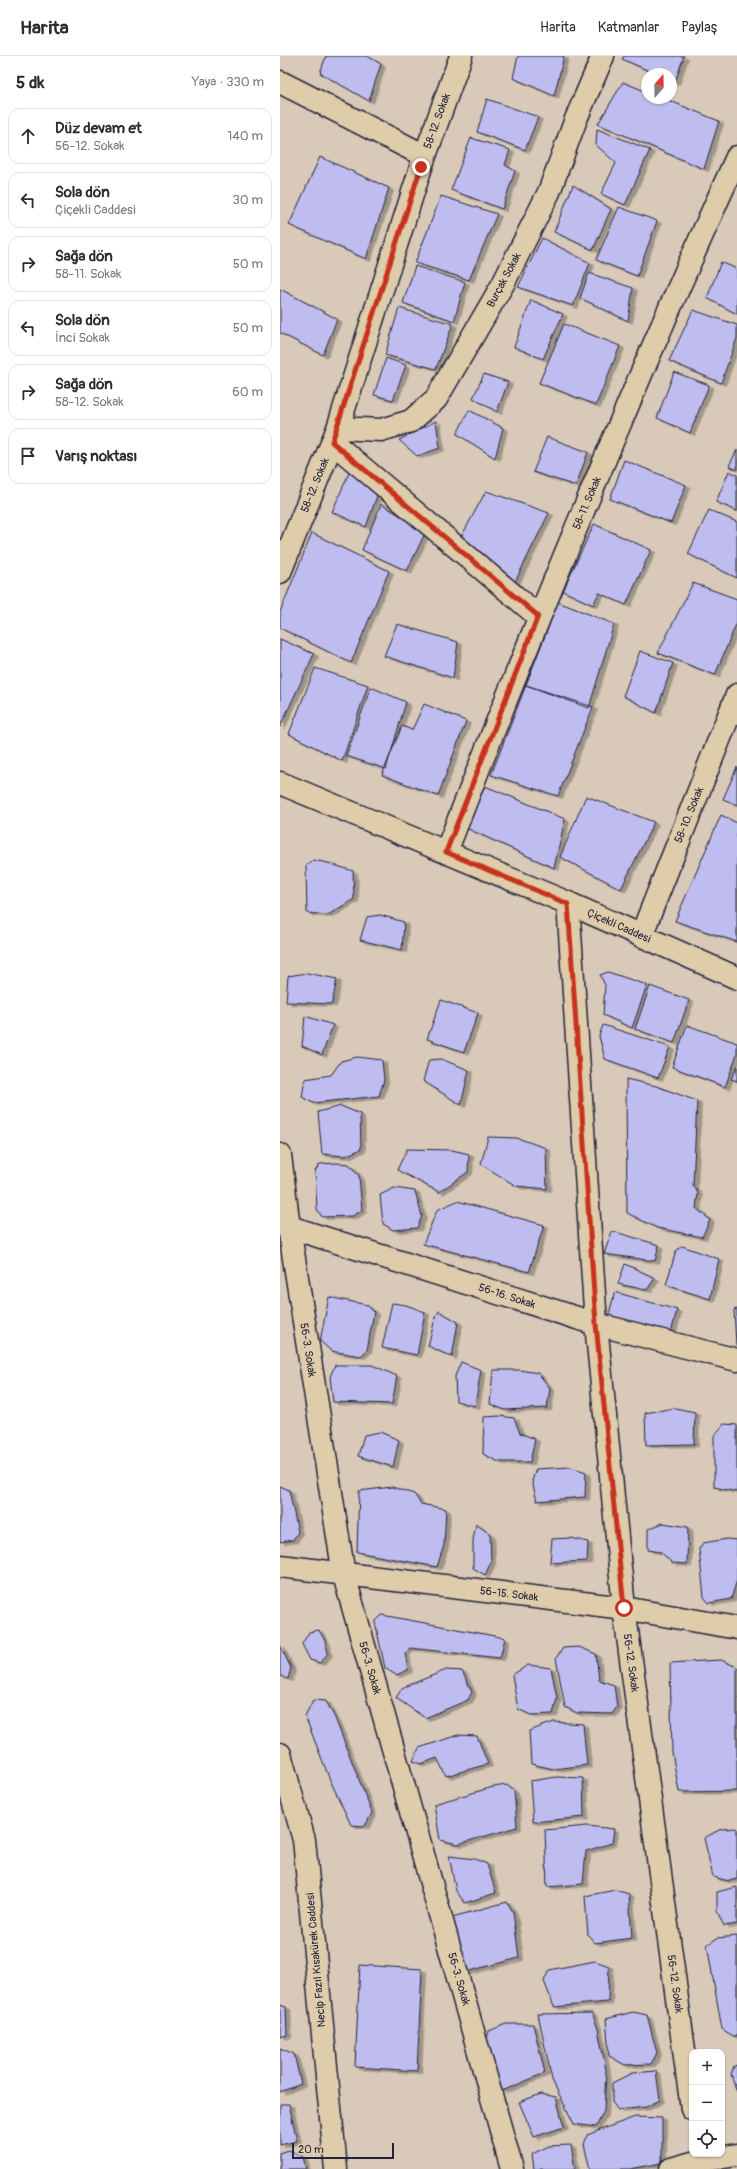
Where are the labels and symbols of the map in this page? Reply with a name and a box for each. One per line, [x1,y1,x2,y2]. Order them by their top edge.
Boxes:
north arrow [641,68,677,104]
street label: 58-12. Sokak [421,91,453,150]
route end [412,158,430,176]
street label: Burçak Sokak [484,250,524,310]
street label: 58-12. Sokak [298,455,332,514]
street label: 58-11. Sokak [570,474,604,531]
street label: 58-10. Sokak [672,785,706,845]
street label: Çiçekli Caddesi [585,906,653,946]
street label: 56-16. Sokak [477,1281,538,1311]
street label: 56-3. Sokak [297,1322,319,1378]
street label: 56-15. Sokak [479,1584,539,1604]
route start [615,1599,633,1617]
street label: 56-12. Sokak [620,1633,642,1693]
street label: 56-3. Sokak [356,1640,384,1696]
street label: Necip Fazıl Kısakürek Caddesi [304,1892,328,2028]
street label: 56-3. Sokak [445,1951,473,2007]
street label: 56-12. Sokak [664,1954,686,2014]
scale bar [292,2141,394,2160]

